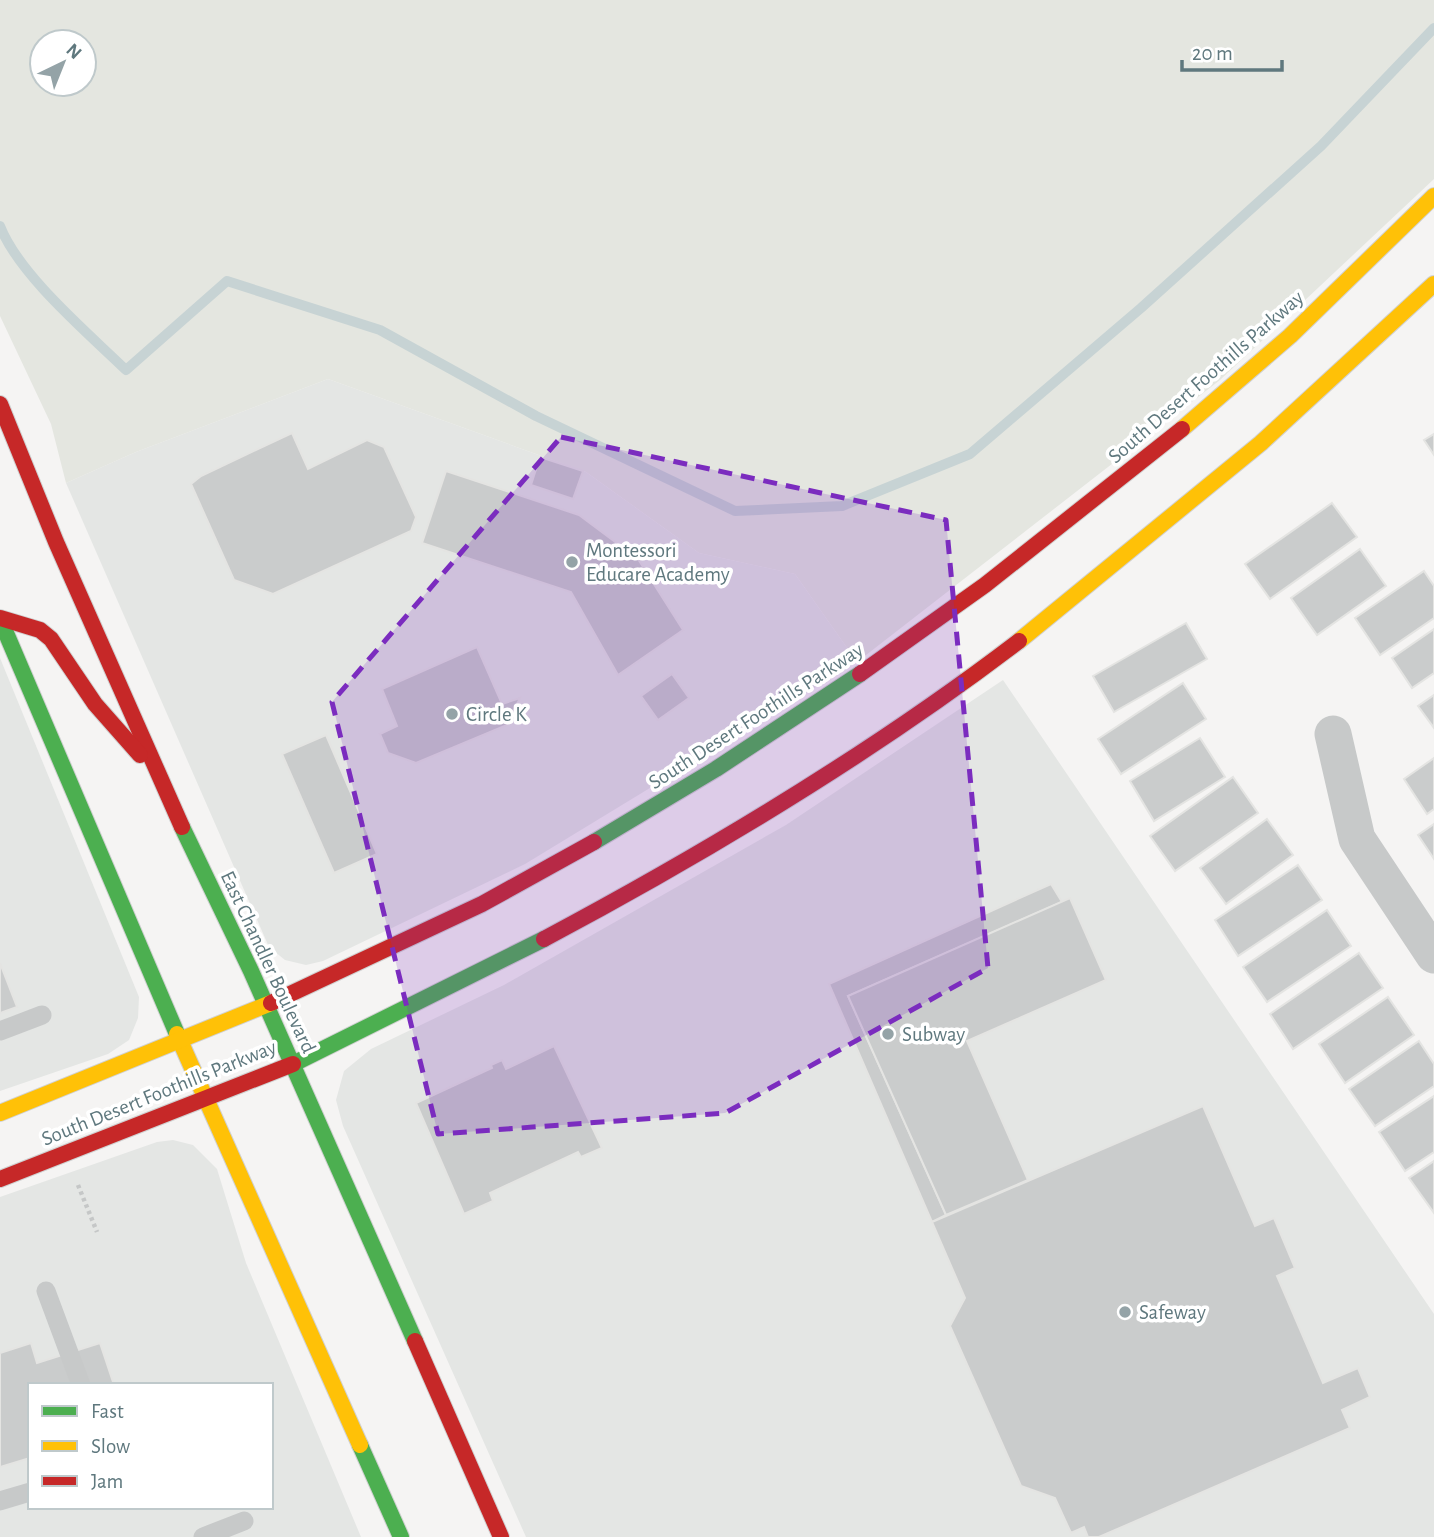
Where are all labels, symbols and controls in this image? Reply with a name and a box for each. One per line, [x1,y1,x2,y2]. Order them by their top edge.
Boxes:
north arrow [28,28,98,98]
scale bar [1182,28,1282,72]
text: N [62,40,85,63]
text: 20 m [1192,43,1233,64]
street label: South Desert Foothills Parkway [1104,287,1308,467]
place label: Montessori Educare Academy [586,540,730,585]
marker: Montessori Educare Academy [564,554,580,570]
street label: South Desert Foothills Parkway [645,639,867,793]
place label: Circle K [466,704,527,725]
marker: Circle K [444,706,460,722]
street label: East Chandler Boulevard [217,868,319,1056]
place label: Subway [902,1024,965,1045]
marker: Subway [880,1026,896,1042]
street label: South Desert Foothills Parkway [39,1036,279,1150]
place label: Safeway [1139,1302,1206,1323]
marker: Safeway [1117,1304,1133,1320]
legend [28,1383,273,1509]
text: Fast [91,1401,124,1422]
text: Slow [91,1436,130,1457]
text: Jam [91,1471,123,1492]

